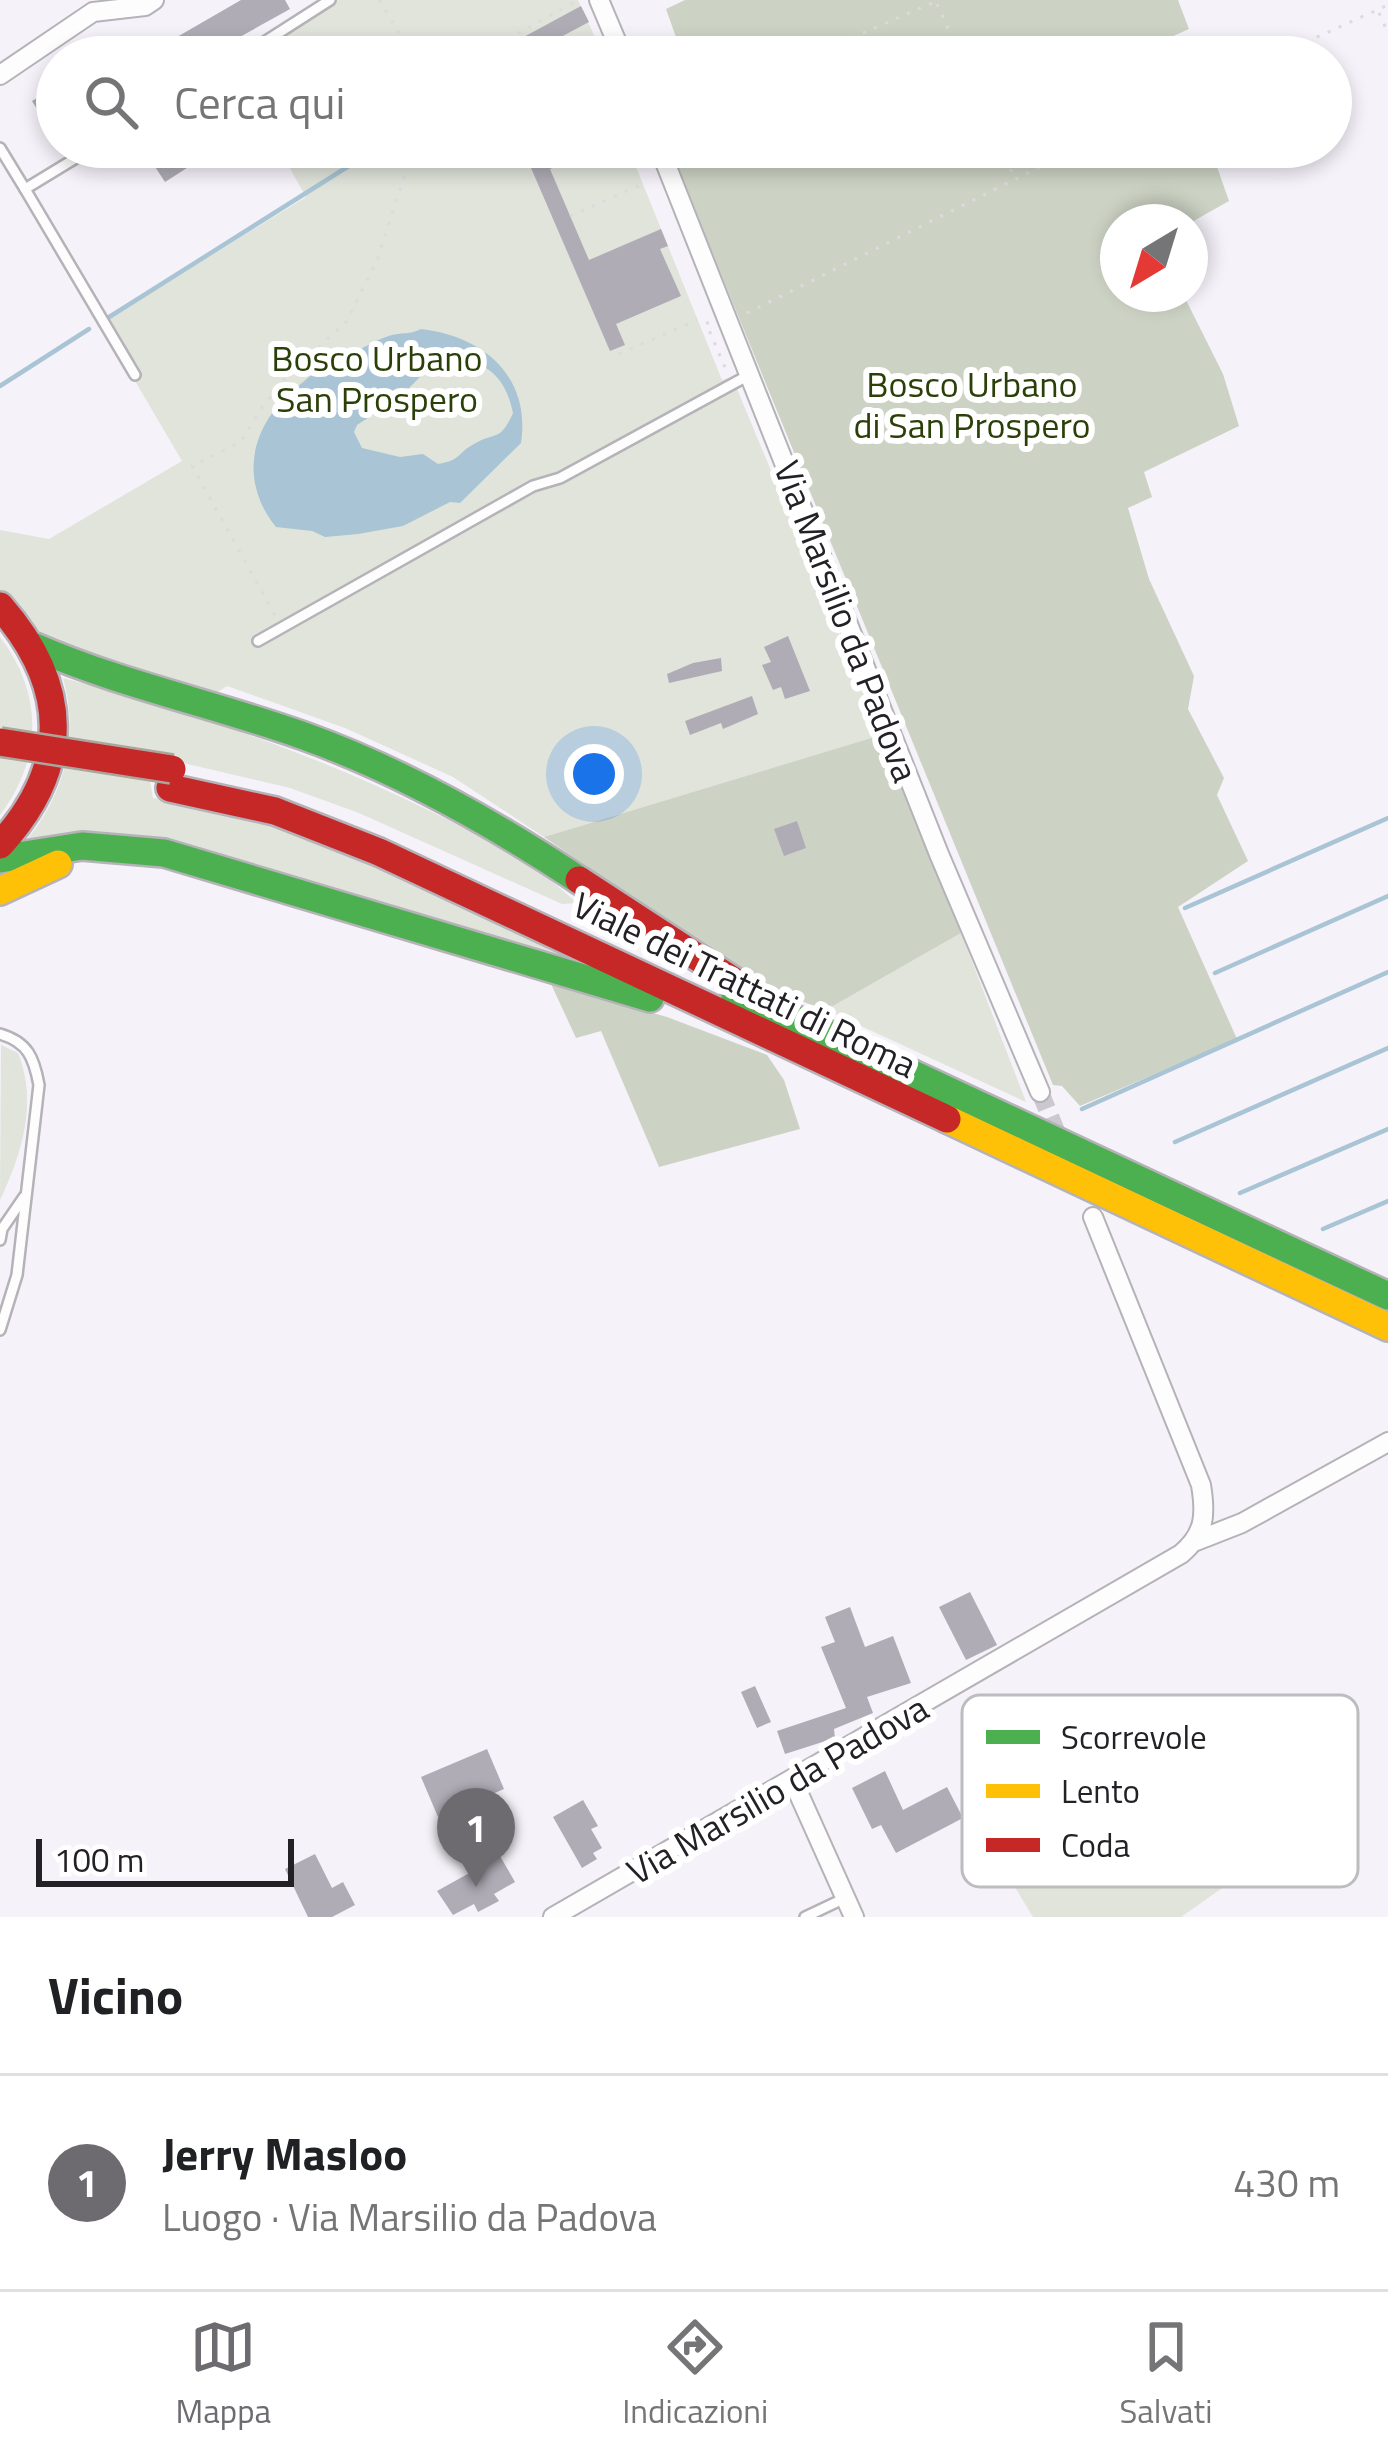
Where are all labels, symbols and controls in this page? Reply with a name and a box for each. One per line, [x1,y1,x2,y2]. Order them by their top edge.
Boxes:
search box [36,36,1352,168]
text: Cerca qui [174,68,345,136]
icon: search [78,69,144,135]
north arrow [1100,204,1208,312]
park label: Bosco Urbano San Prospero [271,330,483,426]
park label: Bosco Urbano di San Prospero [853,356,1091,452]
street label: Via Marsilio da Padova [760,452,934,790]
your location [564,744,624,804]
street label: Viale dei Trattati di Roma [564,877,926,1091]
street label: Via Marsilio da Padova [616,1680,938,1898]
legend [962,1695,1358,1887]
text: Scorrevole [1061,1712,1207,1762]
text: Lento [1061,1766,1140,1816]
pin: 1 [437,1788,515,1887]
text: Coda [1061,1820,1130,1870]
scale bar [36,1833,294,1886]
text: 100 m [54,1835,144,1885]
text: Vicino [48,1956,183,2034]
text: Jerry Masloo [162,2119,407,2187]
text: 1 [76,2153,98,2212]
text: 430 m [1233,2153,1340,2212]
text: Luogo · Via Marsilio da Padova [162,2187,657,2246]
tab: Mappa [176,2314,271,2436]
tab: Indicazioni [622,2314,768,2436]
tab: Salvati [1119,2314,1212,2436]

